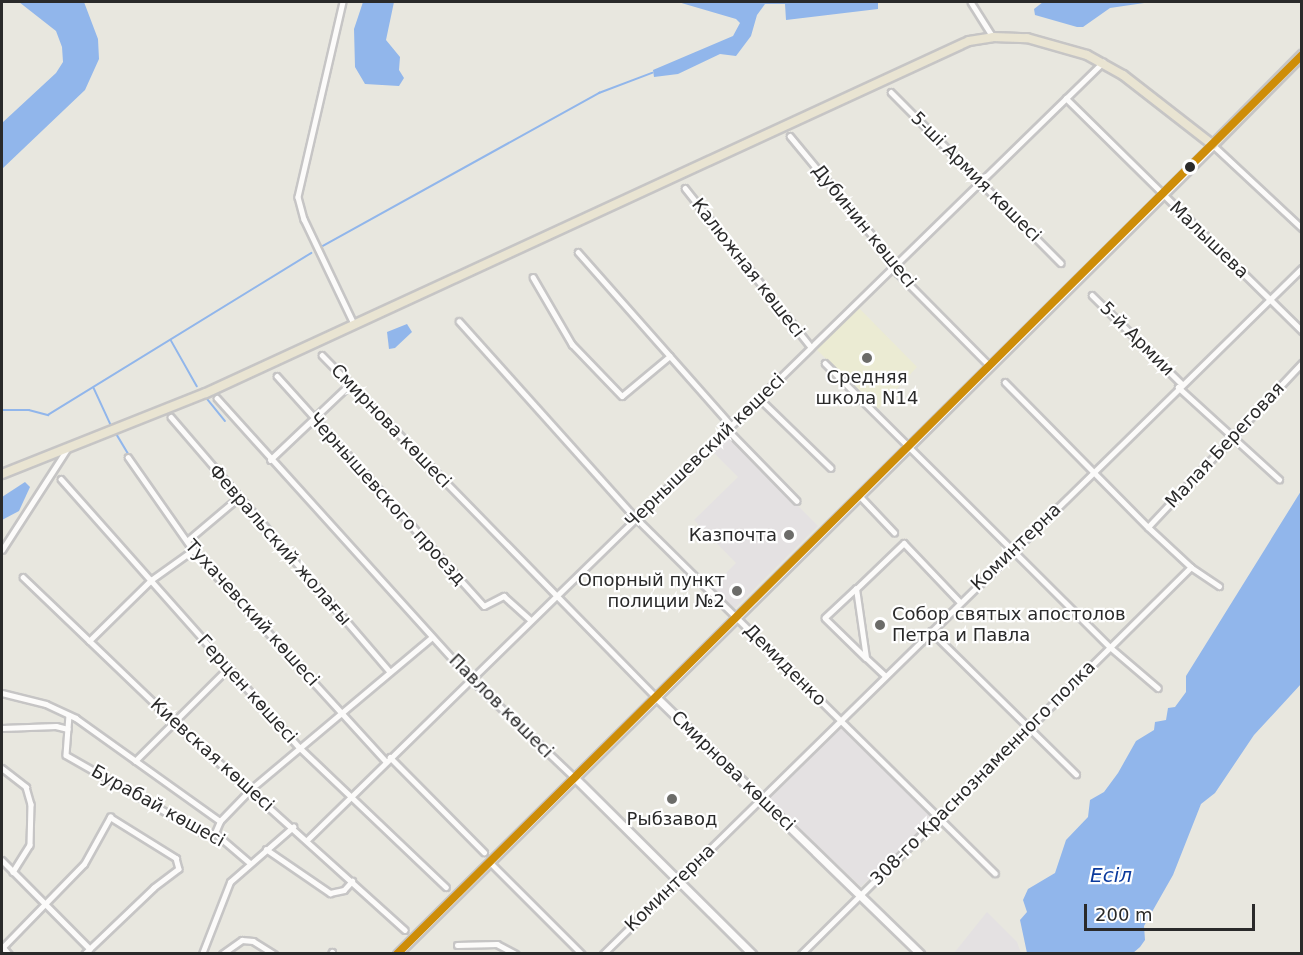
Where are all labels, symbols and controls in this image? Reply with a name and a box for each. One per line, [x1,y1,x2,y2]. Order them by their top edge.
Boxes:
street label: 5-ші Армия көшесі [906,107,1046,247]
street label: Дубинин көшесі [808,160,920,292]
unlabelled marker [1184,161,1196,173]
street label: Калюжная көшесі [687,194,809,342]
street label: Малышева [1165,197,1253,283]
street label: 5-й Армии [1095,297,1179,381]
marker: Средняя школа N14 [860,351,874,365]
street label: Смирнова көшесі [326,360,456,492]
place label: Средняя школа N14 [816,367,918,410]
street label: Чернышевский көшесі [621,369,789,533]
street label: Малая Береговая [1161,377,1289,513]
street label: Чернышевского проезд [304,408,470,590]
street label: Февральский жолағы [204,460,356,630]
street label: Коминтерна [967,499,1065,595]
place label: Казпочта [689,524,777,546]
marker: Казпочта [782,528,796,542]
street label: Тухачевский көшесі [180,535,324,691]
place label: Опорный пункт полиции №2 [578,570,725,612]
marker: Опорный пункт полиции №2 [730,584,744,598]
place label: Собор святых апостолов Петра и Павла [892,604,1126,646]
marker: Собор святых апостолов Петра и Павла [873,618,887,632]
street label: Демиденко [739,619,831,711]
street label: Герцен көшесі [193,630,301,748]
street label: Павлов көшесі [444,649,558,763]
street label: 308-го Краснознаменного полка [866,656,1100,890]
street label: Киевская көшесі [146,694,278,816]
street label: Смирнова көшесі [667,706,799,836]
street label: Бурабай көшесі [87,760,229,852]
marker: Рыбзавод [665,792,679,806]
place label: Рыбзавод [627,808,717,830]
street label: Коминтерна [621,840,719,936]
water label: Есіл [1090,863,1132,887]
scale bar [1087,892,1258,930]
text: 200 m [1095,904,1153,925]

